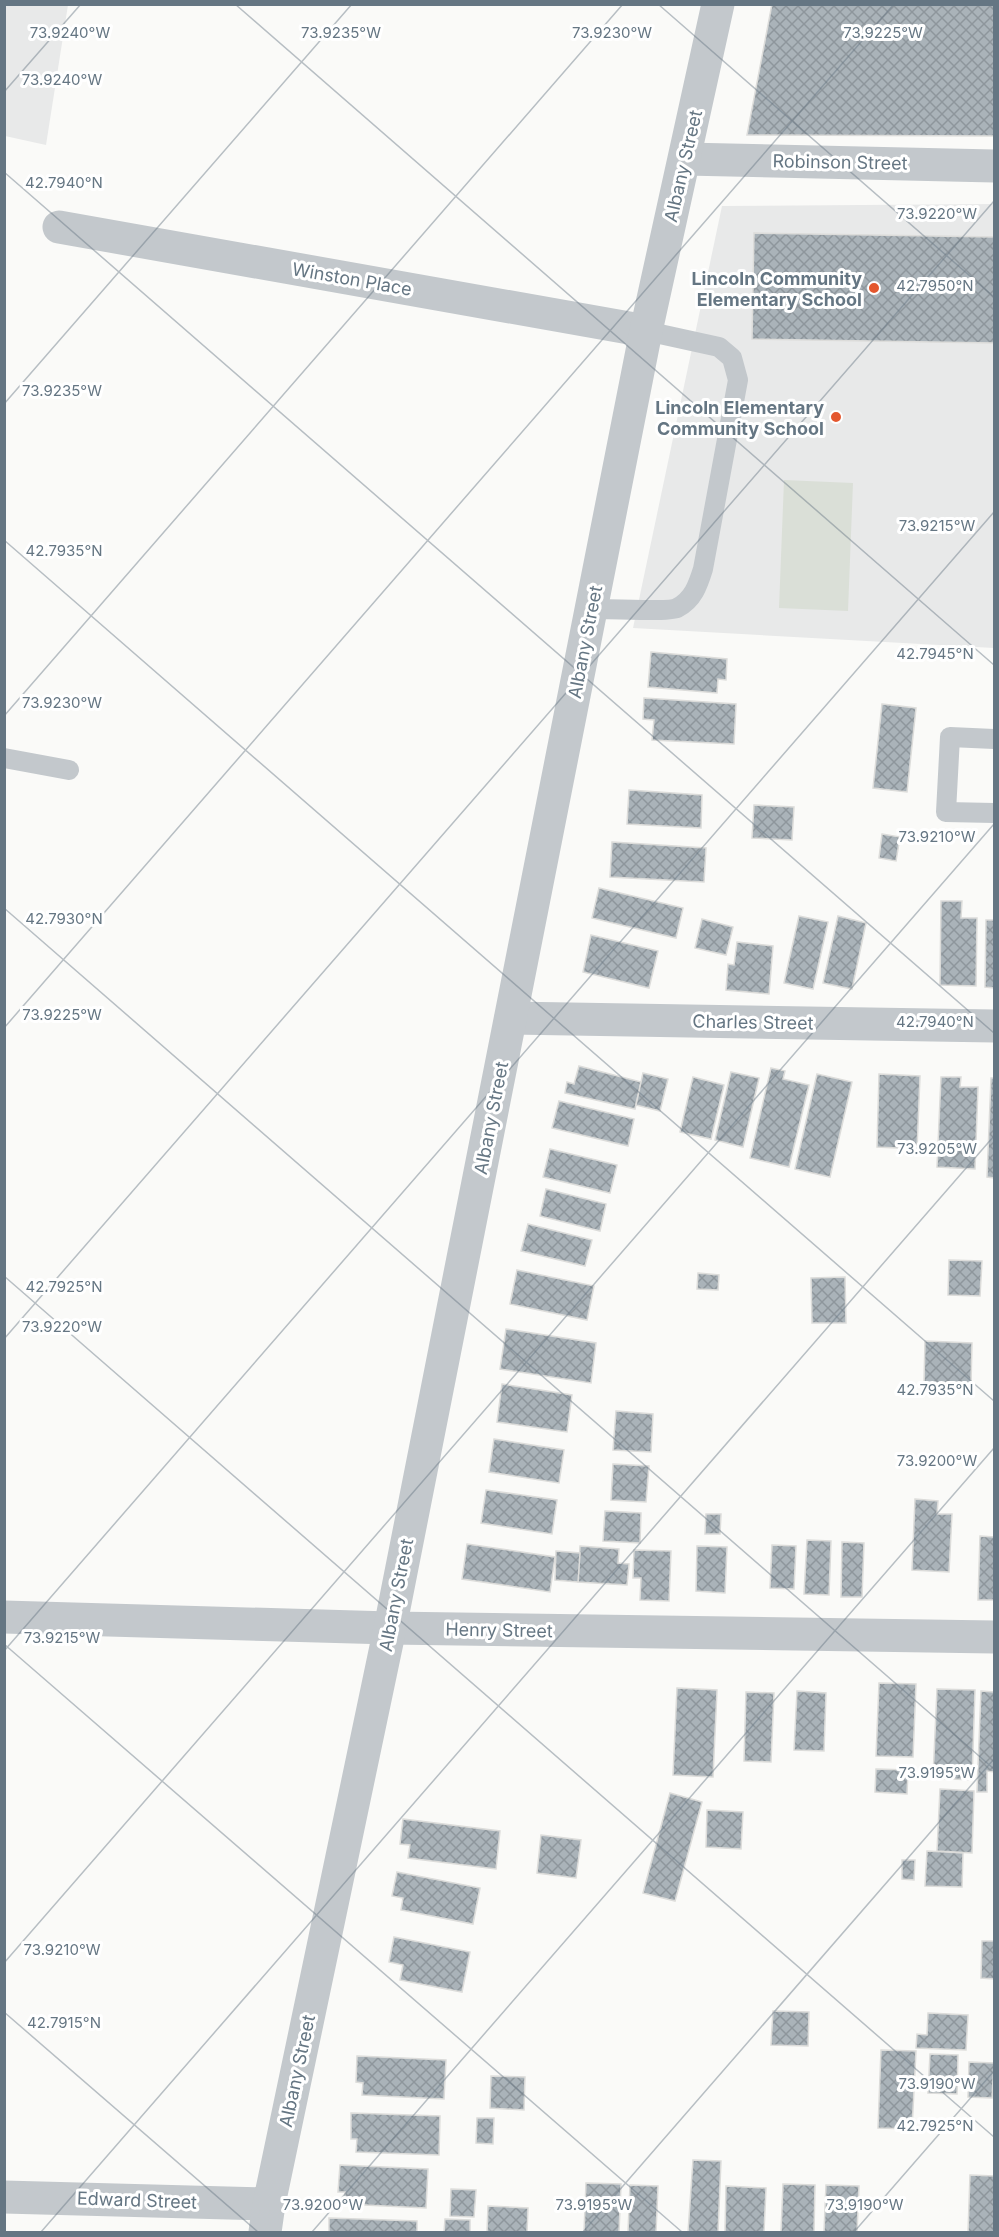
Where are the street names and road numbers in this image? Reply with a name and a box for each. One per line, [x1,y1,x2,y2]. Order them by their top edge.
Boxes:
street label: Albany Street [660,108,706,224]
street label: Robinson Street [772,150,908,174]
street label: Winston Place [291,258,413,300]
street label: Albany Street [564,584,606,700]
street label: Charles Street [692,1010,814,1034]
street label: Albany Street [470,1060,512,1176]
street label: Albany Street [375,1537,417,1653]
street label: Henry Street [445,1619,553,1641]
street label: Albany Street [275,2013,319,2129]
street label: Edward Street [77,2187,197,2213]

